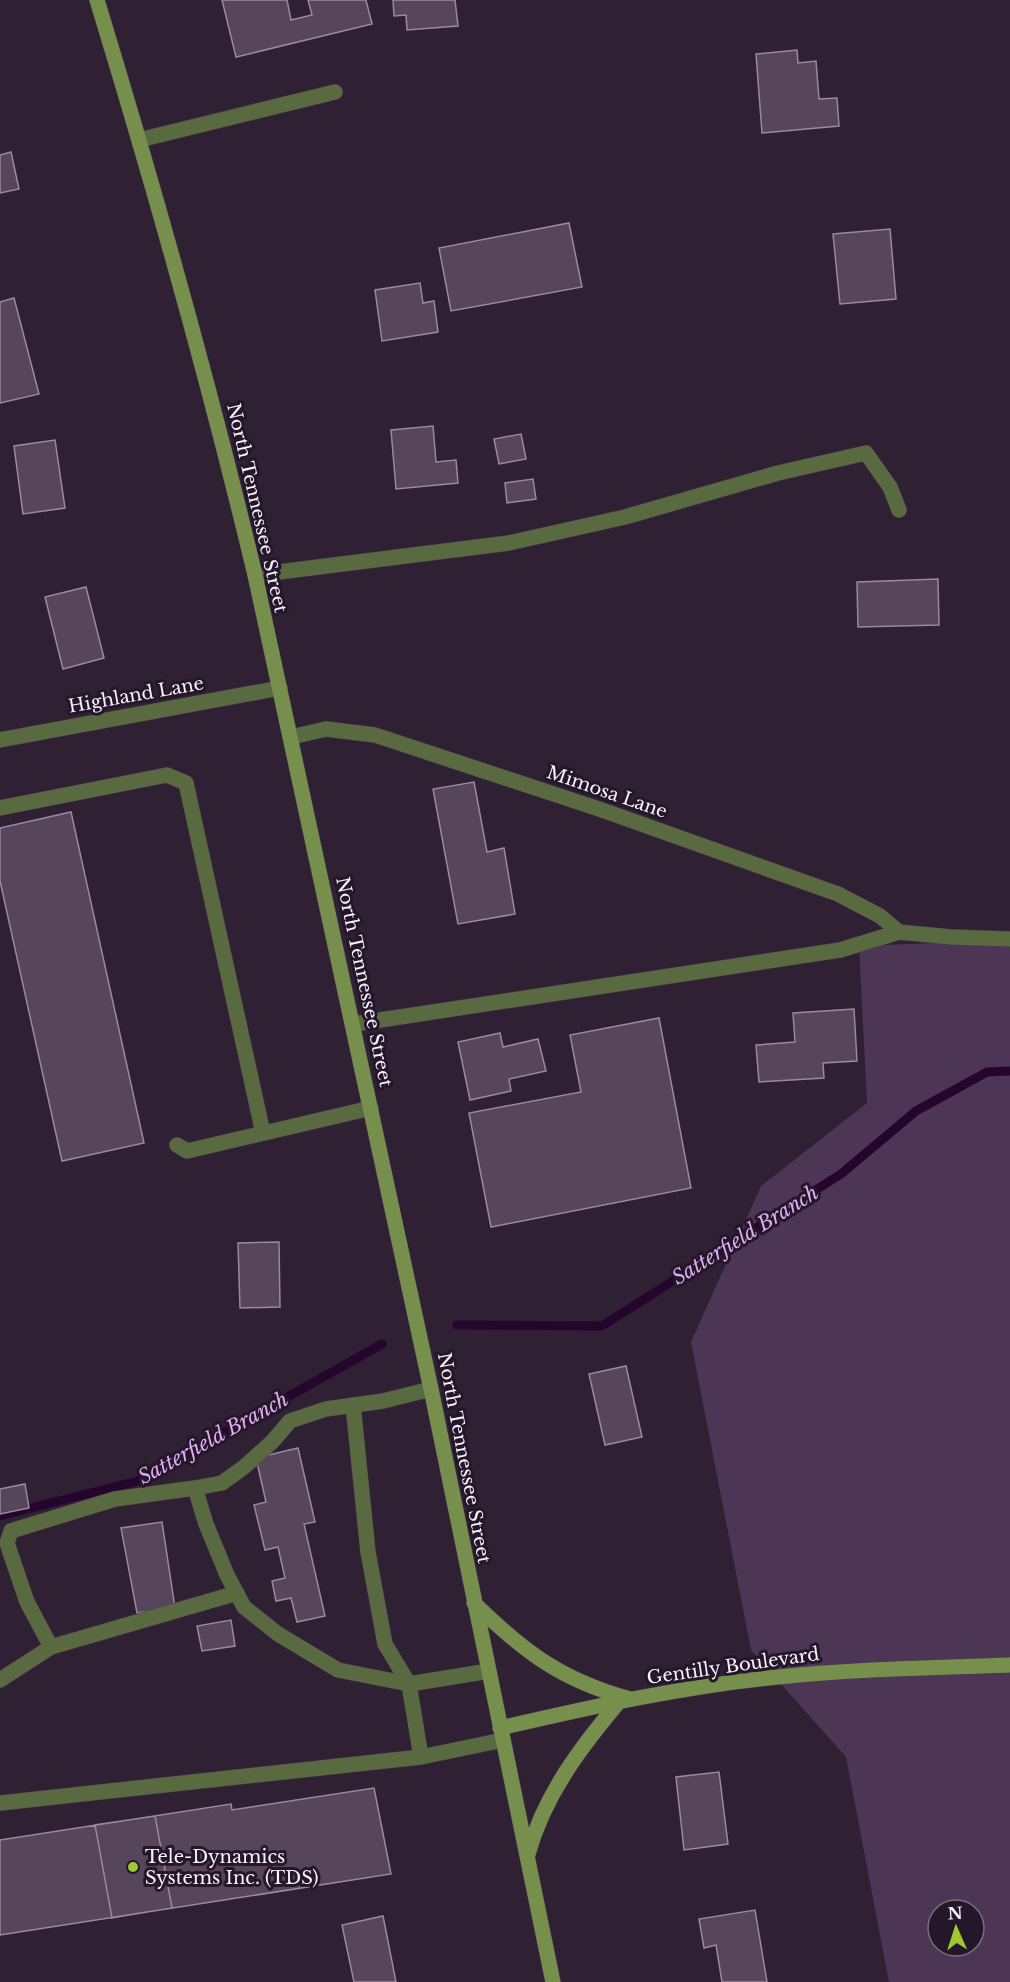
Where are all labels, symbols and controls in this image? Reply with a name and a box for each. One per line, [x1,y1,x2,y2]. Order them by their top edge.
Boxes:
street label: North Tennessee Street [222,401,292,615]
street label: Highland Lane [66,672,206,718]
street label: Mimosa Lane [544,761,670,823]
street label: North Tennessee Street [331,875,397,1089]
water label: Satterfield Branch [667,1180,823,1290]
street label: North Tennessee Street [433,1351,495,1565]
water label: Satterfield Branch [134,1387,292,1489]
street label: Gentilly Boulevard [645,1643,821,1689]
place label: Tele-Dynamics Systems Inc. (TDS) [145,1846,319,1889]
marker: Tele-Dynamics Systems Inc. (TDS) [126,1860,140,1874]
north arrow [926,1898,986,1958]
text: N [947,1903,963,1923]

